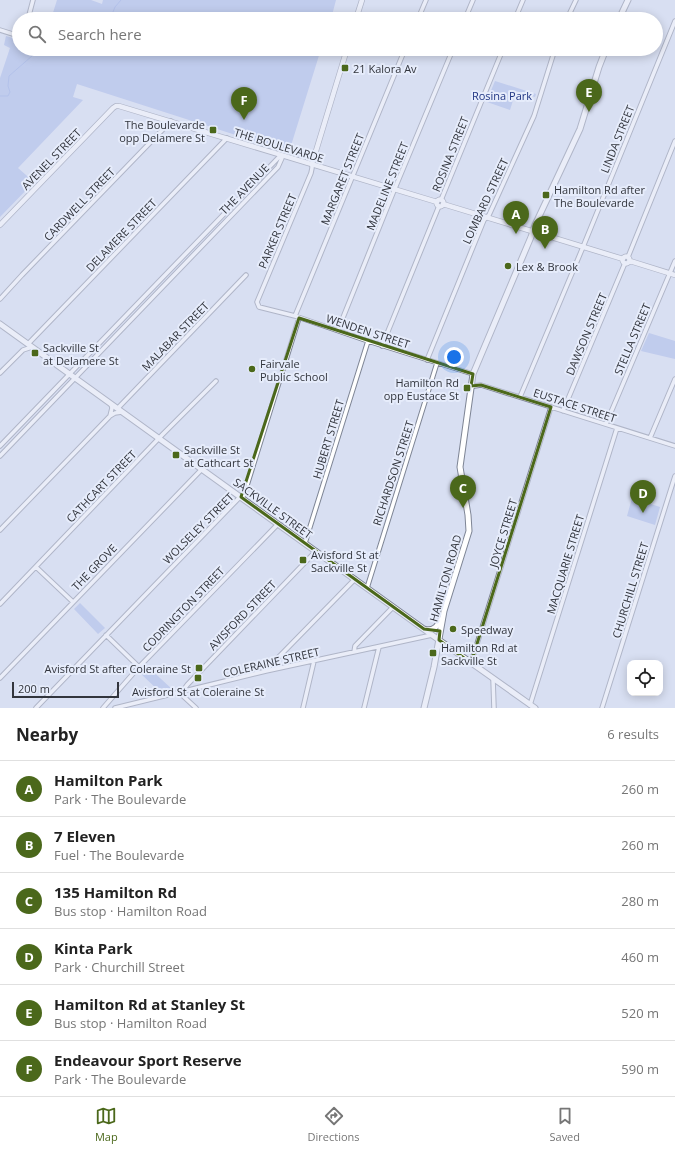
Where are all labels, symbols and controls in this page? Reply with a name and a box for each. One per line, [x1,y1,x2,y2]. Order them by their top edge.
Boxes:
search box [12,12,663,56]
icon: search [26,23,48,45]
text: Search here [58,24,142,44]
place label: 21 Kalora Av [353,61,417,76]
marker: 21 Kalora Av [340,63,350,73]
pin: E [576,79,602,112]
pin: F [231,87,257,120]
park label: Rosina Park [472,88,532,103]
street label: LINDA STREET [597,103,637,175]
street label: ROSINA STREET [428,114,472,194]
place label: The Boulevarde opp Delamere St [119,117,205,145]
street label: THE BOULEVARDE [232,124,326,166]
street label: AVENEL STREET [18,125,84,193]
marker: The Boulevarde opp Delamere St [208,125,218,135]
street label: MARGARET STREET [317,131,367,227]
street label: MADELINE STREET [362,140,412,232]
street label: LOMBARD STREET [459,156,511,246]
street label: THE AVENUE [216,160,272,218]
street label: CARDWELL STREET [40,164,118,244]
place label: Hamilton Rd after The Boulevarde [554,182,645,210]
marker: Hamilton Rd after The Boulevarde [541,190,551,200]
street label: PARKER STREET [254,191,300,271]
street label: DELAMERE STREET [82,195,160,275]
pin: A [503,201,529,234]
pin: B [532,216,558,249]
place label: Lex & Brook [516,259,578,274]
marker: Lex & Brook [503,261,513,271]
street label: DAWSON STREET [562,291,610,377]
street label: MALABAR STREET [138,298,212,374]
street label: STELLA STREET [610,301,654,377]
street label: WENDEN STREET [324,310,412,352]
place label: Sackville St at Delamere St [43,340,119,368]
your location [444,347,464,367]
marker: Sackville St at Delamere St [30,348,40,358]
place label: Fairvale Public School [260,356,328,384]
marker: Fairvale Public School [247,364,257,374]
place label: Hamilton Rd opp Eustace St [384,375,459,403]
marker: Hamilton Rd opp Eustace St [462,383,472,393]
street label: EUSTACE STREET [532,385,618,425]
street label: HUBERT STREET [309,397,347,481]
street label: RICHARDSON STREET [369,419,417,527]
place label: Sackville St at Cathcart St [184,442,253,470]
street label: CATHCART STREET [63,447,139,525]
marker: Sackville St at Cathcart St [171,450,181,460]
street label: SACKVILLE STREET [231,474,315,542]
pin: C [450,475,476,508]
pin: D [630,480,656,513]
street label: WOLSELEY STREET [159,489,237,567]
street label: JOYCE STREET [485,497,521,570]
street label: MACQUARIE STREET [543,512,587,616]
street label: HAMILTON ROAD [425,533,465,623]
street label: CHURCHILL STREET [608,540,652,640]
street label: THE GROVE [68,541,120,593]
place label: Avisford St at Sackville St [311,547,379,575]
marker: Avisford St at Sackville St [298,555,308,565]
street label: CODRINGTON STREET [139,563,227,655]
street label: AVISFORD STREET [205,577,279,653]
place label: Speedway [461,622,513,637]
marker: Speedway [448,624,458,634]
place label: Hamilton Rd at Sackville St [441,640,518,668]
street label: COLERAINE STREET [221,644,321,680]
marker: Hamilton Rd at Sackville St [428,648,438,658]
map controls [627,660,663,696]
button: locate [627,660,663,696]
place label: Avisford St after Coleraine St [44,661,191,676]
marker: Avisford St after Coleraine St [194,663,204,673]
marker: Avisford St at Coleraine St [193,673,203,683]
scale bar [12,680,119,699]
text: 200 m [18,681,50,696]
place label: Avisford St at Coleraine St [132,684,264,699]
text: Nearby [16,723,78,746]
text: 6 results [607,725,659,743]
text: Hamilton Park [54,770,163,790]
text: A [25,780,33,798]
text: 260 m [621,780,659,798]
text: Park · The Boulevarde [54,790,186,808]
text: 7 Eleven [54,826,116,846]
text: B [25,836,33,854]
text: 260 m [621,836,659,854]
text: Fuel · The Boulevarde [54,846,184,864]
text: 135 Hamilton Rd [54,882,177,902]
text: C [25,892,33,910]
text: 280 m [621,892,659,910]
text: Bus stop · Hamilton Road [54,902,207,920]
text: Kinta Park [54,938,132,958]
text: D [24,948,34,966]
text: 460 m [621,948,659,966]
text: Park · Churchill Street [54,958,185,976]
text: Hamilton Rd at Stanley St [54,994,245,1014]
text: E [25,1004,33,1022]
text: 520 m [621,1004,659,1022]
text: Bus stop · Hamilton Road [54,1014,207,1032]
text: Endeavour Sport Reserve [54,1050,242,1070]
text: F [25,1060,33,1078]
text: 590 m [621,1060,659,1078]
text: Park · The Boulevarde [54,1070,186,1088]
tab: Map [95,1105,118,1144]
tab: Directions [308,1105,360,1144]
tab: Saved [549,1105,580,1144]

